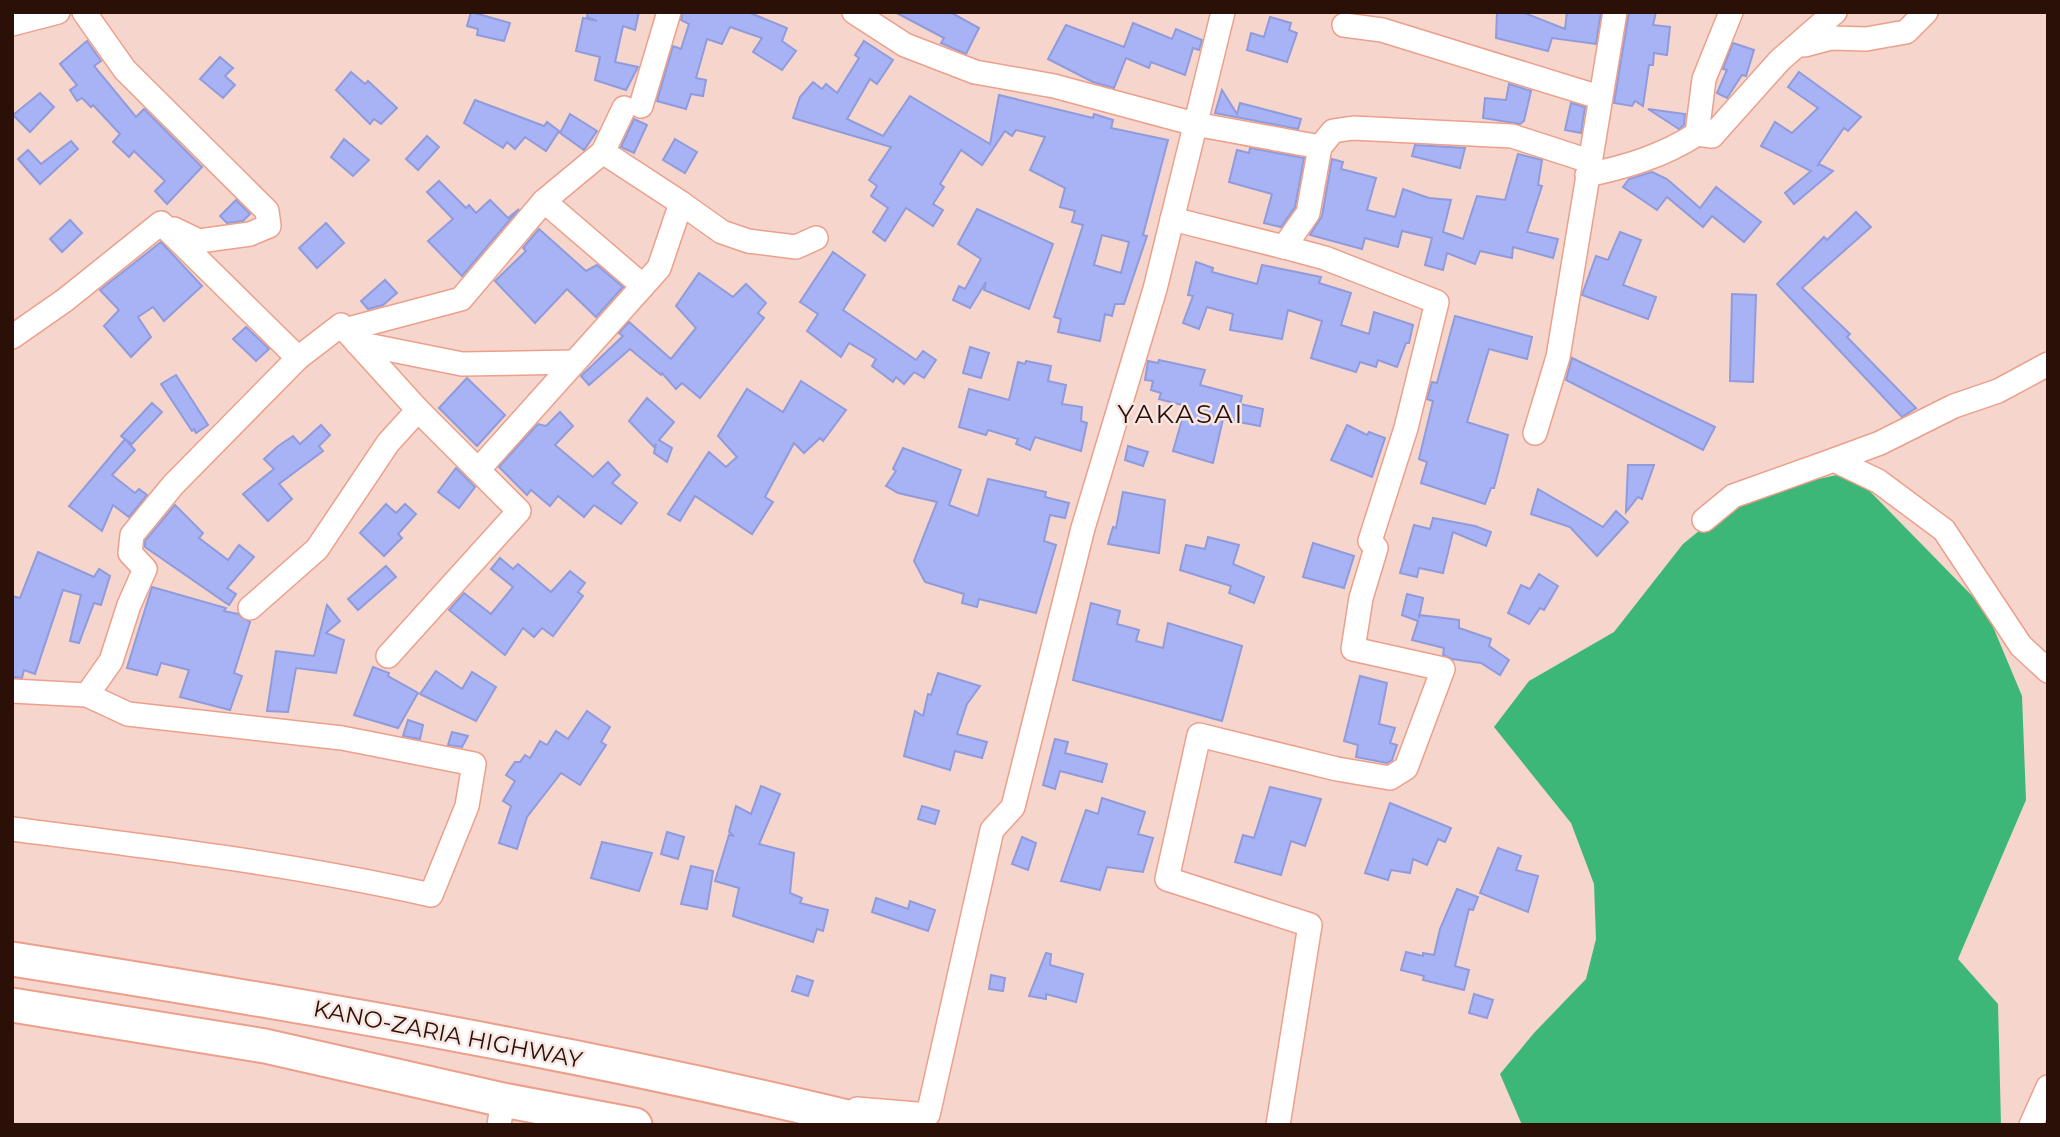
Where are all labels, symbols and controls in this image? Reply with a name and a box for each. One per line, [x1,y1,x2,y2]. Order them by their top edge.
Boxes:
district label: YAKASAI [1118,398,1244,430]
street label: KANO-ZARIA HIGHWAY [311,994,585,1074]

